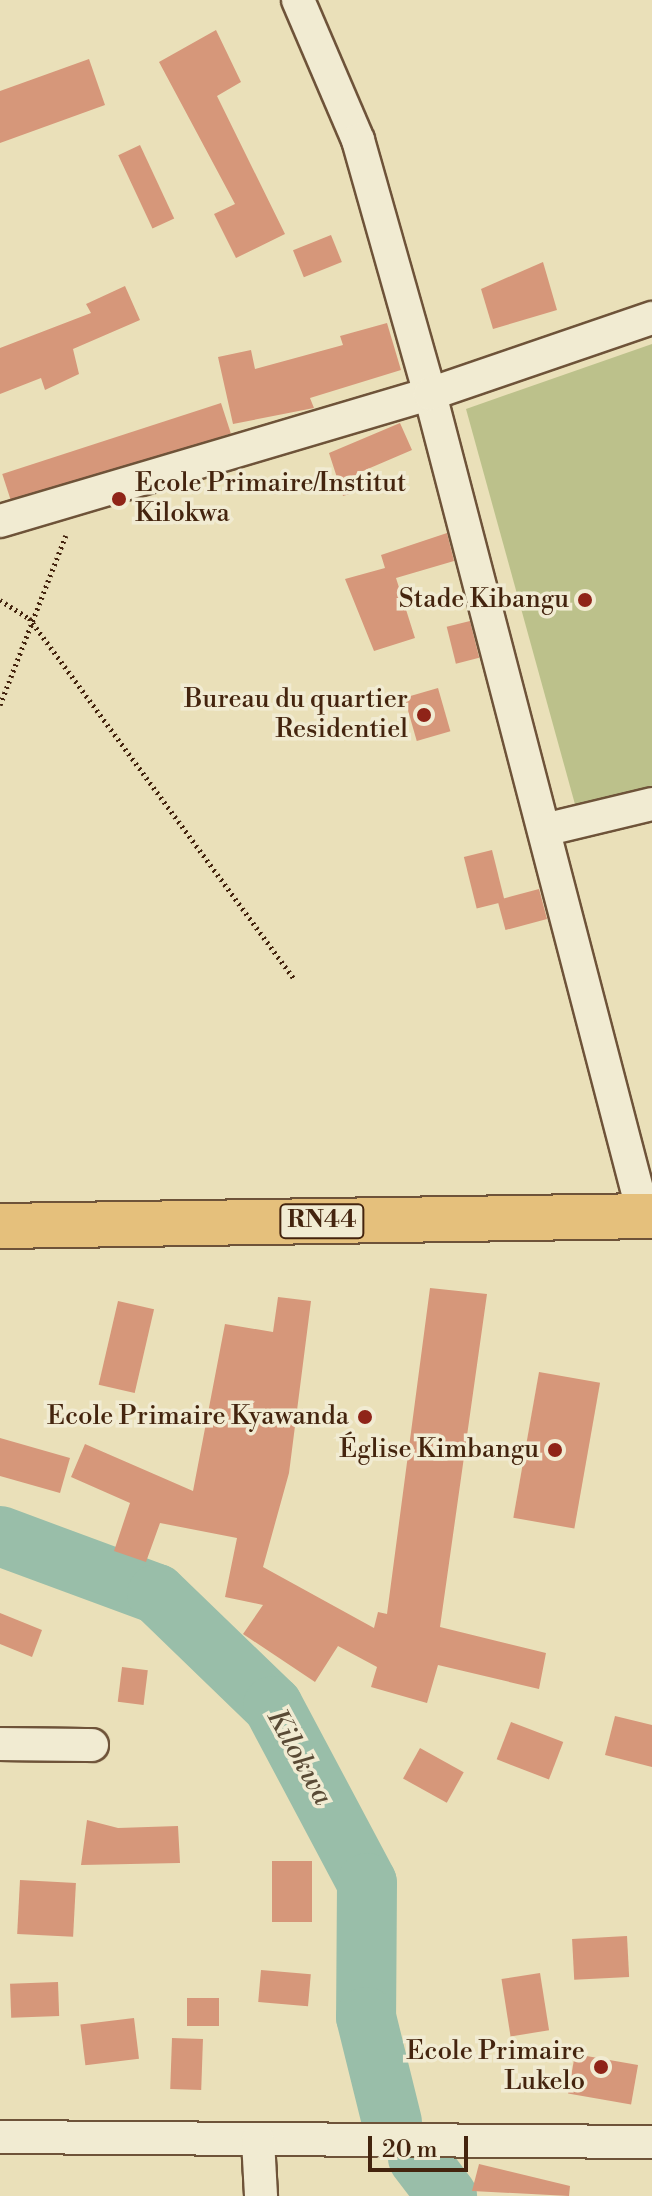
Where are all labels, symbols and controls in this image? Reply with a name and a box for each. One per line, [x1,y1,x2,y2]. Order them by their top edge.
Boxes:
place label: Ecole Primaire/Institut Kilokwa [135,468,406,530]
marker: Ecole Primaire/Institut Kilokwa [110,490,128,508]
place label: Stade Kibangu [399,584,569,616]
marker: Stade Kibangu [576,591,594,609]
place label: Bureau du quartier Residentiel [184,684,408,746]
marker: Bureau du quartier Residentiel [415,706,433,724]
road number: RN44 [278,1201,366,1241]
place label: Ecole Primaire Kyawanda [47,1401,349,1433]
marker: Ecole Primaire Kyawanda [356,1408,374,1426]
place label: Église Kimbangu [339,1434,539,1466]
marker: Église Kimbangu [546,1441,564,1459]
water label: Kilokwa [259,1703,339,1811]
place label: Ecole Primaire Lukelo [406,2036,585,2098]
marker: Ecole Primaire Lukelo [592,2058,610,2076]
scale bar [372,2120,472,2170]
text: 20 m [382,2135,438,2165]

